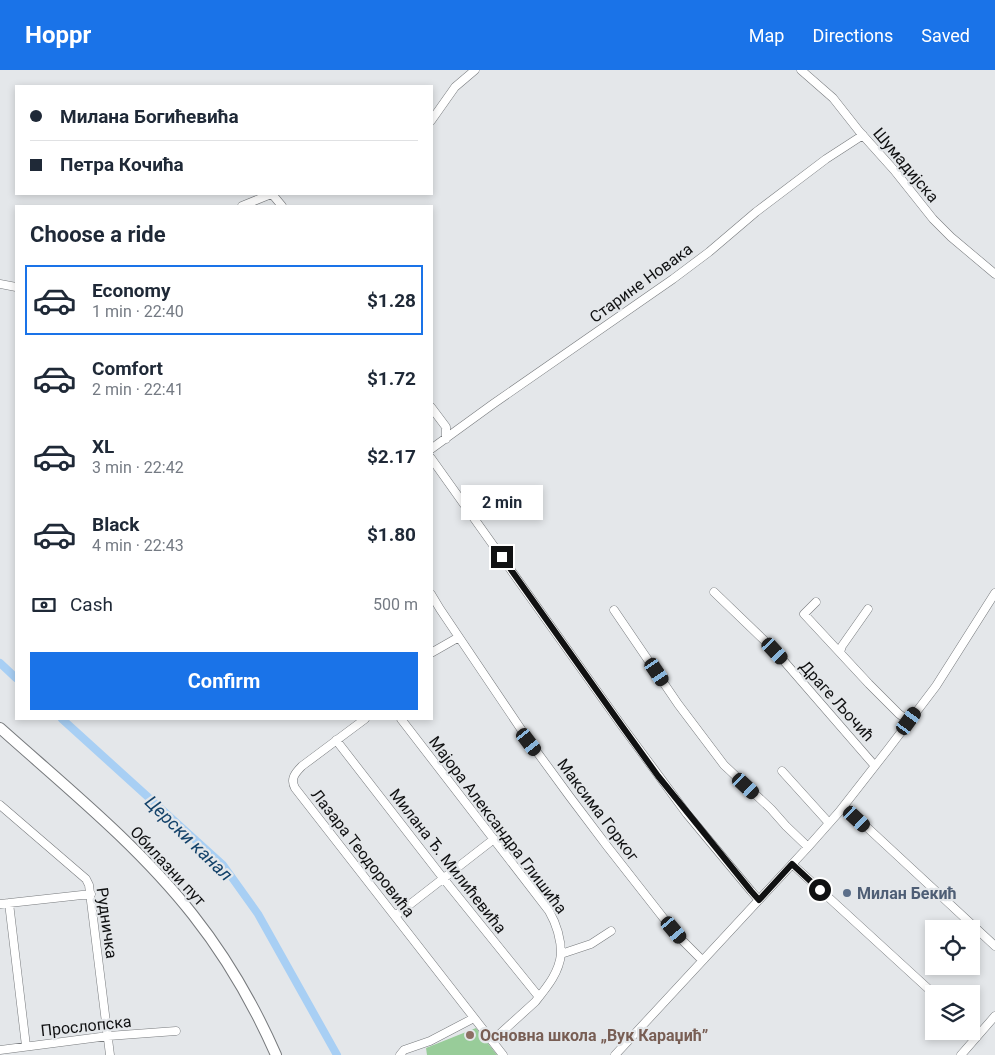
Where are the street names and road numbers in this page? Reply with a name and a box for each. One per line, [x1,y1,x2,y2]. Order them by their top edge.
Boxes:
street label: Шумадијска [869,124,943,206]
street label: Старине Новака [586,239,696,327]
street label: Драге Љочић [796,657,878,745]
street label: Мајора Александра Глишића [425,733,571,917]
street label: Максима Горког [553,755,643,865]
street label: Лазара Теодоровића [307,785,419,921]
street label: Милана Ђ. Милићевића [386,785,510,937]
street label: Обилазни пут [126,822,210,910]
street label: Рудничка [93,886,121,960]
street label: Прослопска [40,1012,132,1040]

